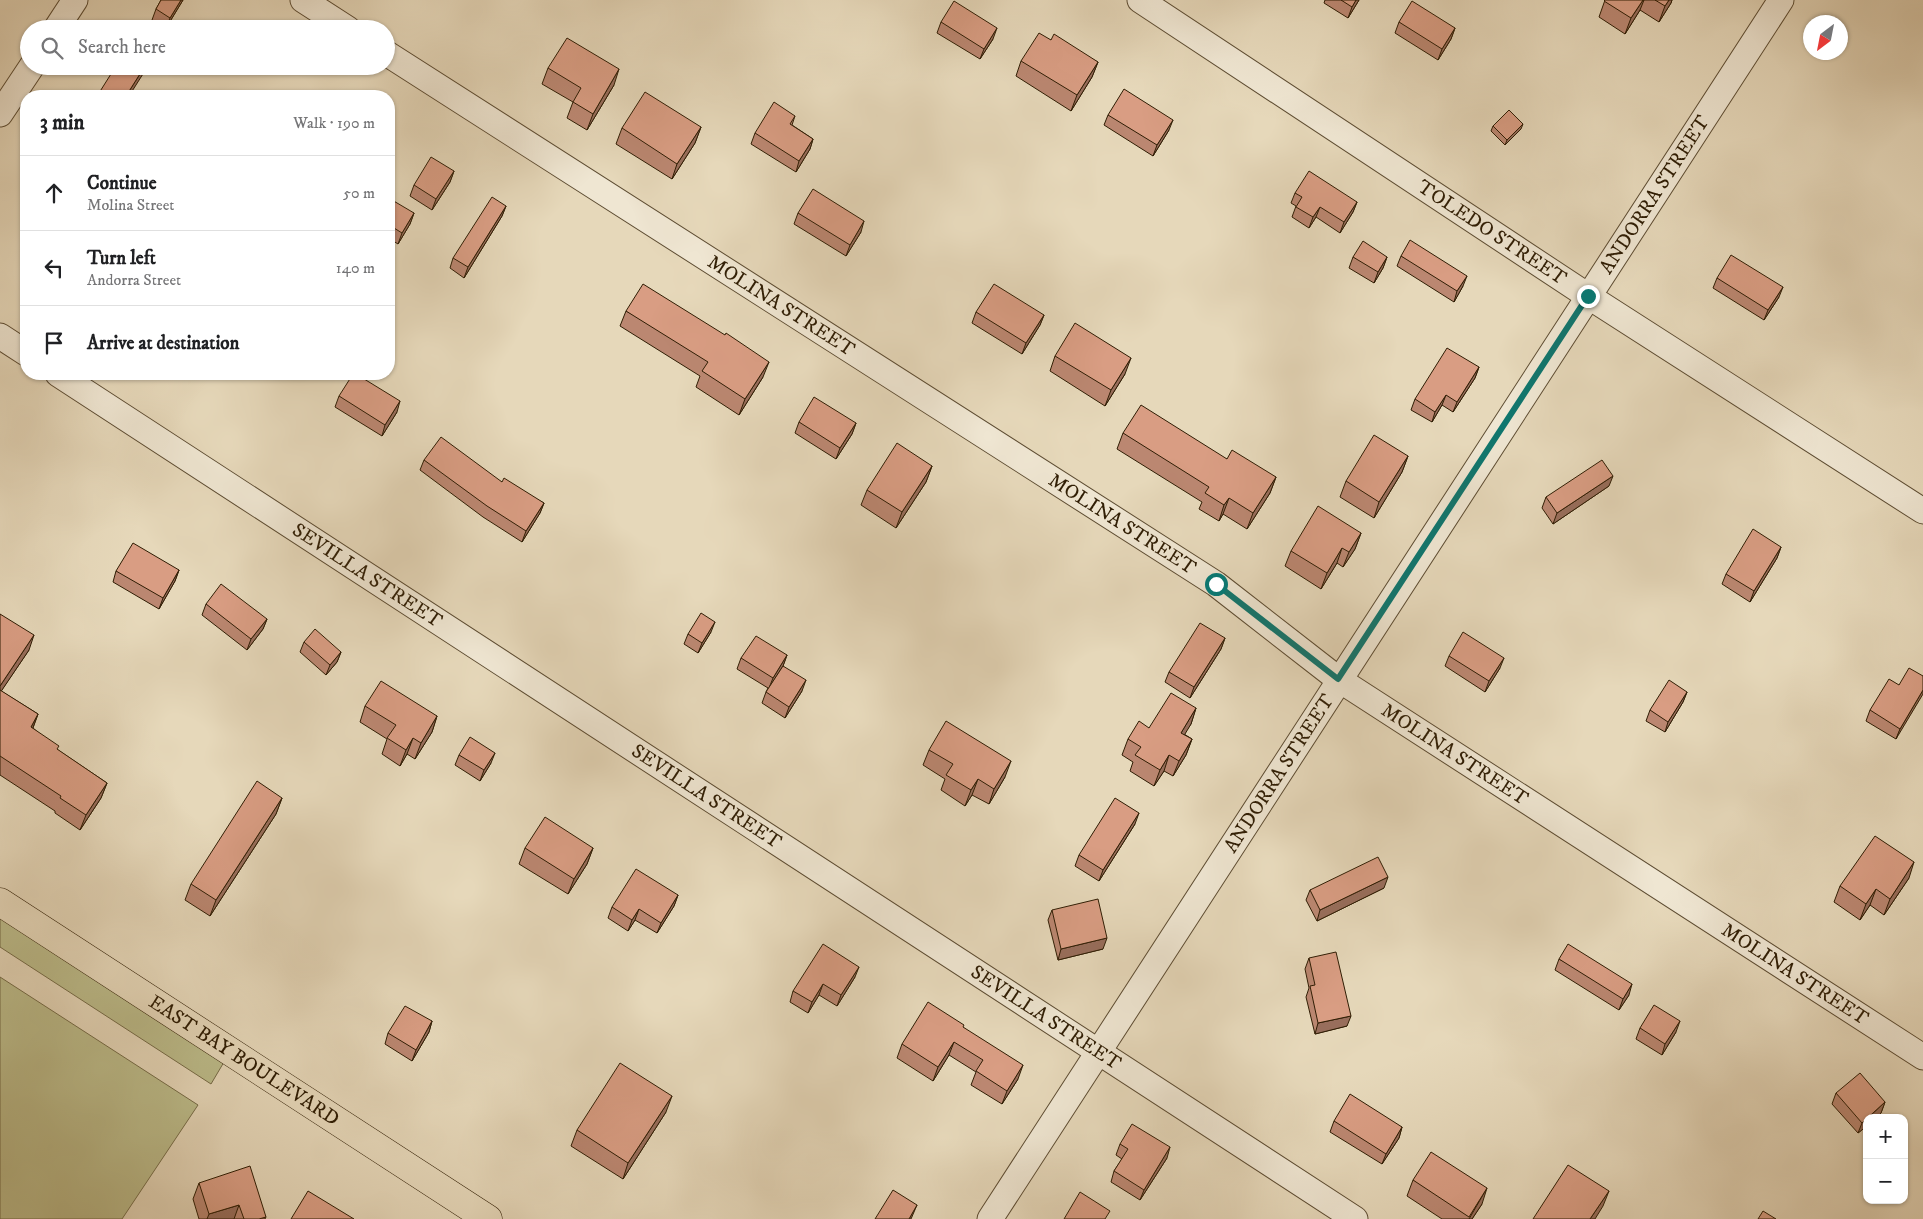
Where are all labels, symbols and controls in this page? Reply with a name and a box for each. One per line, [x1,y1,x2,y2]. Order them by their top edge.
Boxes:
north arrow [1803,15,1848,60]
search box [20,20,395,75]
icon: search [38,34,66,62]
text: Search here [78,36,166,59]
text: 3 min [40,110,85,136]
street label: ANDORRA STREET [1594,111,1715,279]
text: Walk · 190 m [293,113,375,133]
text: Continue [87,172,157,195]
street label: TOLEDO STREET [1413,174,1571,291]
icon: ahead [40,179,68,207]
text: 50 m [343,183,375,203]
text: Molina Street [87,195,174,215]
text: Turn left [87,247,156,270]
street label: MOLINA STREET [703,249,859,362]
icon: left [40,254,68,282]
text: 140 m [336,258,375,278]
text: Andorra Street [87,270,181,290]
route end [1577,285,1600,308]
icon: arrive [40,329,68,357]
text: Arrive at destination [87,332,239,355]
street label: MOLINA STREET [1044,468,1201,580]
street label: SEVILLA STREET [287,517,447,633]
route start [1205,573,1228,596]
street label: ANDORRA STREET [1218,690,1340,858]
street label: MOLINA STREET [1377,698,1533,811]
street label: SEVILLA STREET [627,738,786,855]
street label: MOLINA STREET [1717,918,1873,1031]
street label: SEVILLA STREET [966,960,1126,1076]
street label: EAST BAY BOULEVARD [144,989,344,1132]
map controls [1863,1114,1908,1204]
button: + [1863,1114,1908,1159]
button: − [1863,1159,1908,1204]

